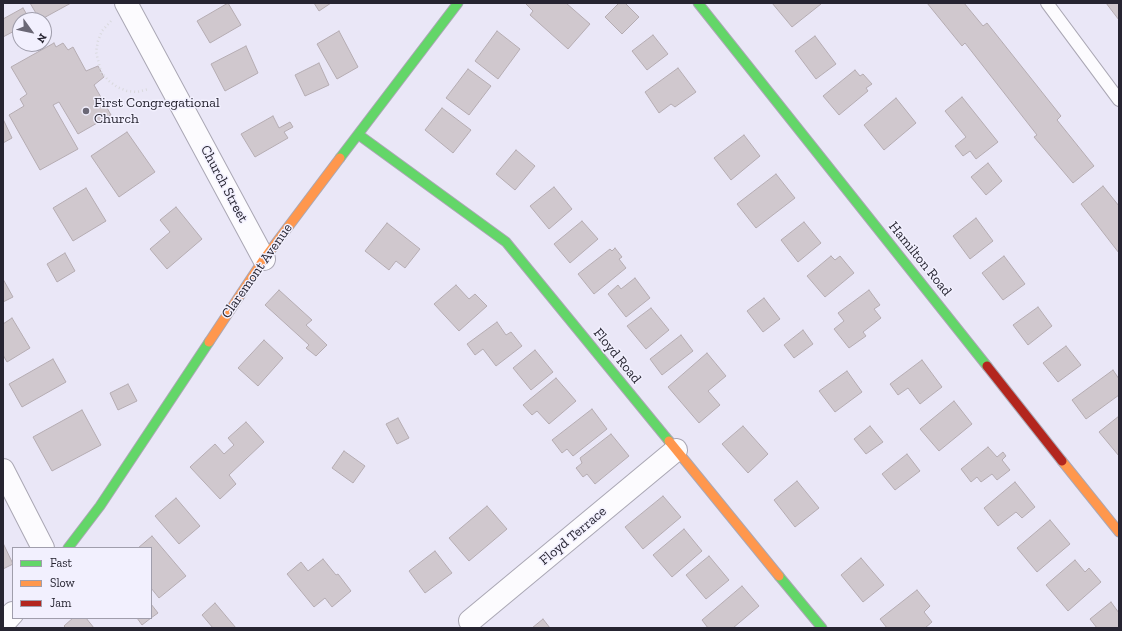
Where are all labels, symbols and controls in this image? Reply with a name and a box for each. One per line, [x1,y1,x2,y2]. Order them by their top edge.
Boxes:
north arrow [12,12,52,52]
text: N [34,31,49,45]
place label: First Congregational Church [94,95,220,128]
marker: First Congregational Church [81,106,91,116]
street label: Church Street [197,143,251,225]
street label: Hamilton Road [885,219,955,299]
street label: Claremont Avenue [218,220,296,322]
street label: Floyd Road [590,325,644,387]
street label: Floyd Terrace [536,503,610,569]
legend [12,547,152,619]
text: Fast [50,556,72,570]
text: Slow [50,576,75,590]
text: Jam [50,596,71,610]

